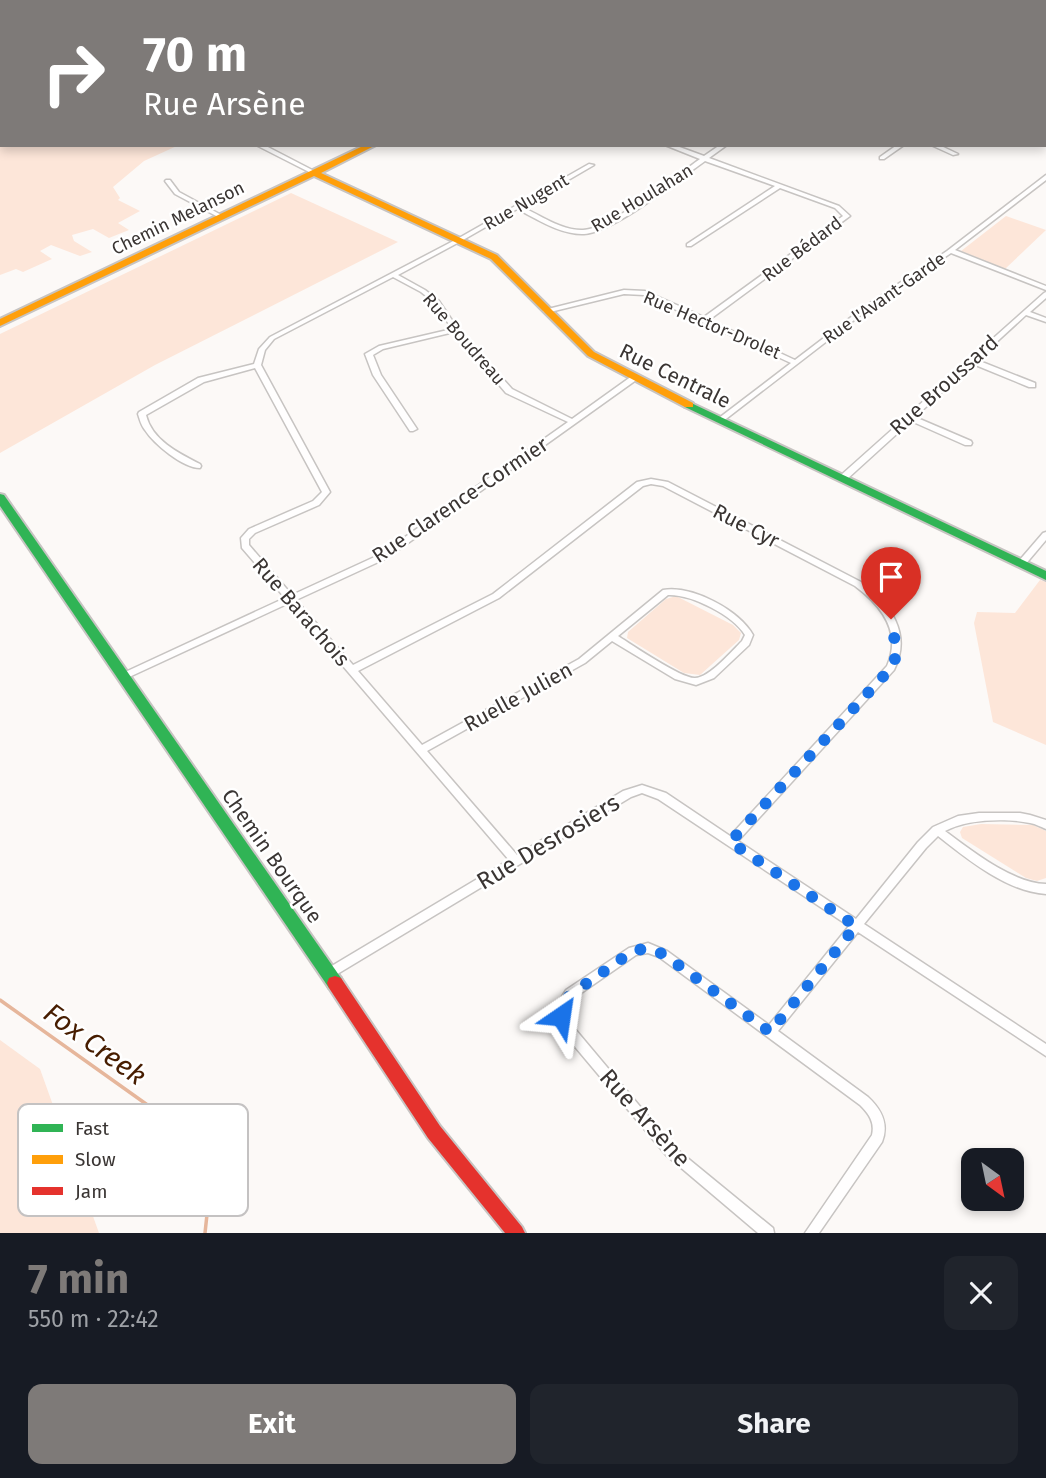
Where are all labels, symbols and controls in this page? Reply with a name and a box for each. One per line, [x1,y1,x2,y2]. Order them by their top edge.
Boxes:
text: 70 m [143,25,247,84]
icon: right [28,28,119,119]
text: Rue Arsène [143,85,306,123]
street label: Rue Houlahan [587,159,697,237]
street label: Rue Nugent [480,169,573,235]
street label: Chemin Melanson [108,176,248,260]
street label: Rue Bédard [758,212,846,286]
street label: Rue l'Avant-Garde [818,247,950,349]
street label: Rue Hector-Drolet [640,286,784,364]
street label: Rue Boudreau [418,288,510,390]
street label: Rue Broussard [884,329,1004,441]
street label: Rue Centrale [615,338,735,414]
street label: Rue Clarence-Cormier [367,431,553,569]
street label: Rue Cyr [708,498,784,554]
pin [861,547,921,619]
street label: Rue Barachois [247,552,355,672]
icon: arrive [872,558,910,596]
street label: Ruelle Julien [459,657,577,737]
street label: Chemin Bourque [216,784,328,928]
street label: Rue Desrosiers [472,788,624,896]
position arrow [524,979,598,1053]
water label: Fox Creek [37,996,153,1092]
street label: Rue Arsène [594,1063,696,1173]
legend [18,1104,248,1216]
text: Fast [75,1117,109,1140]
text: Slow [75,1148,116,1171]
north arrow [961,1148,1024,1211]
map controls [961,1148,1024,1211]
text: Jam [75,1180,107,1203]
text: 7 min [28,1254,129,1304]
button: close [944,1256,1018,1330]
text: 550 m · 22:42 [28,1305,159,1333]
button: Exit [28,1384,516,1464]
button: Share [530,1384,1018,1464]

